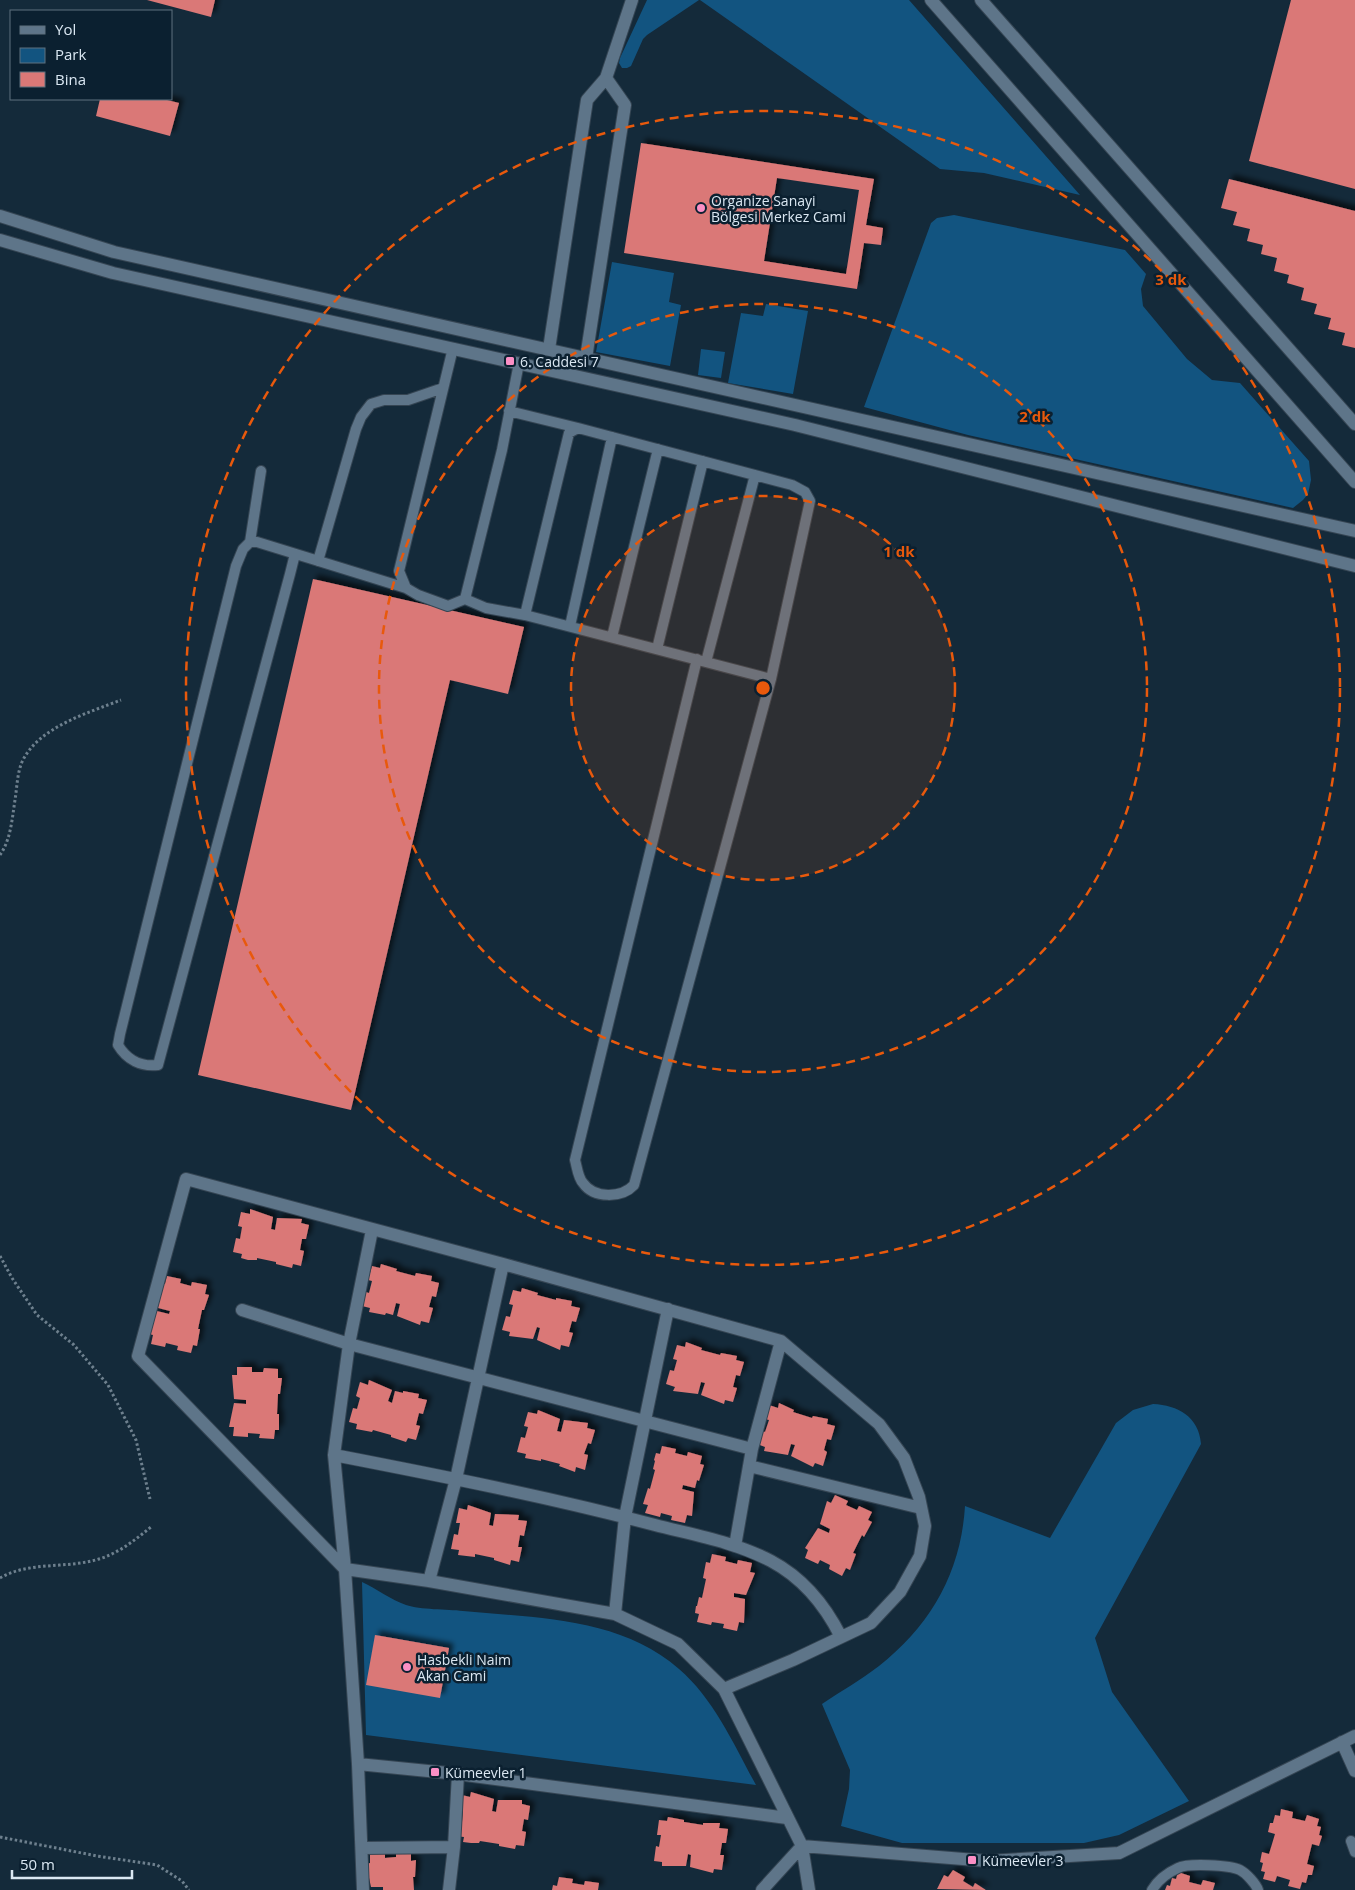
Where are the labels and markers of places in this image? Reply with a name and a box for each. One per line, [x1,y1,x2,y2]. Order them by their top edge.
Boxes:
place label: Organize Sanayi Bölgesi Merkez Cami [711,191,846,226]
marker: Organize Sanayi Bölgesi Merkez Cami [695,202,707,214]
place label: 6. Caddesi 7 [520,352,599,371]
marker: 6. Caddesi 7 [504,355,516,367]
centre of rings [754,679,772,697]
place label: Hasbekli Naim Akan Cami [417,1650,511,1685]
marker: Hasbekli Naim Akan Cami [401,1661,413,1673]
place label: Kümeevler 1 [445,1763,527,1782]
marker: Kümeevler 1 [429,1766,441,1778]
place label: Kümeevler 3 [982,1851,1064,1870]
marker: Kümeevler 3 [966,1854,978,1866]

